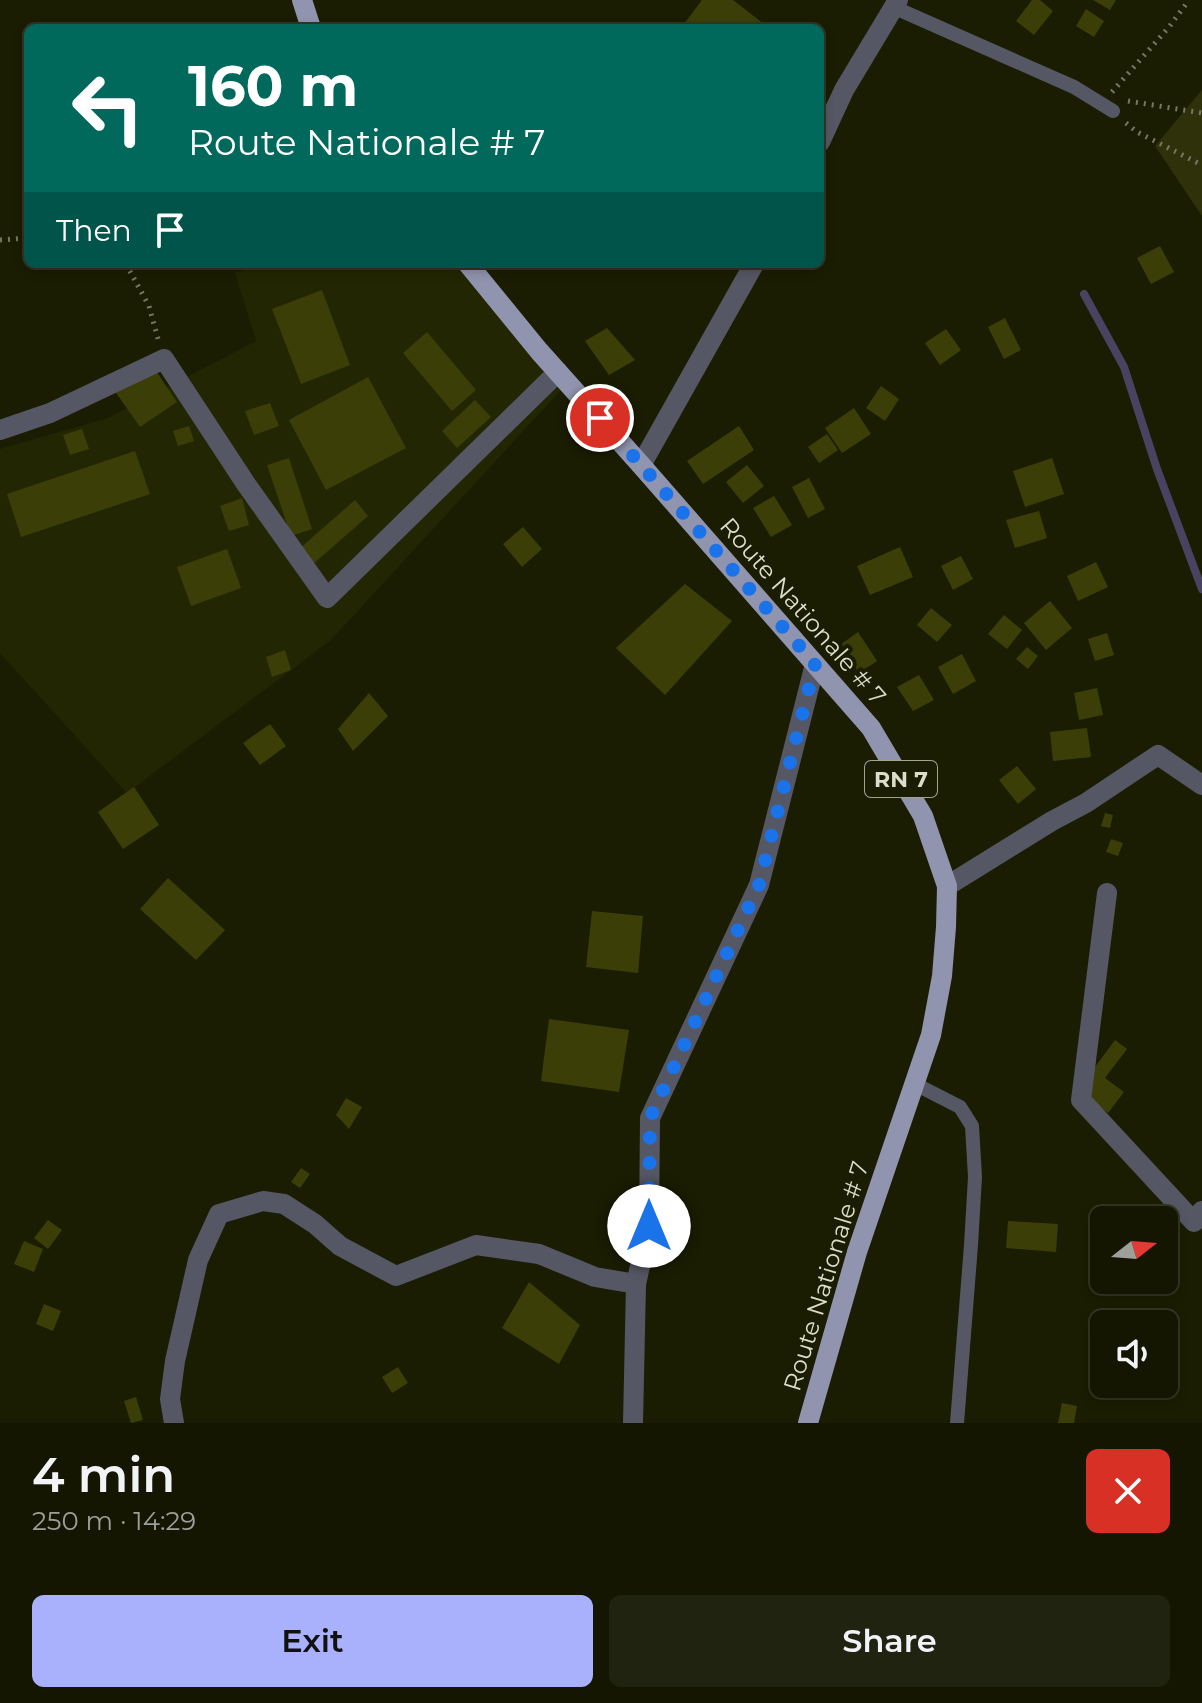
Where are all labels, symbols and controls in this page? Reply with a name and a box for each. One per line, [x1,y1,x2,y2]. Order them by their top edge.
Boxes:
text: 160 m [188,52,358,120]
icon: left [56,56,160,160]
text: Route Nationale # 7 [188,120,545,164]
icon: arrive [148,208,192,252]
text: Then [56,212,132,249]
pin [566,384,634,452]
icon: arrive [578,396,622,440]
street label: Route Nationale # 7 [714,512,892,710]
road number: RN 7 [865,761,937,797]
street label: Route Nationale # 7 [777,1158,875,1394]
position arrow [607,1184,691,1268]
north arrow [1090,1206,1178,1294]
map controls [1090,1206,1178,1398]
button: sound [1090,1310,1178,1398]
text: 4 min [32,1446,175,1504]
button: close [1086,1449,1170,1533]
text: 250 m · 14:29 [32,1505,196,1537]
button: Exit [32,1595,593,1687]
button: Share [609,1595,1170,1687]

